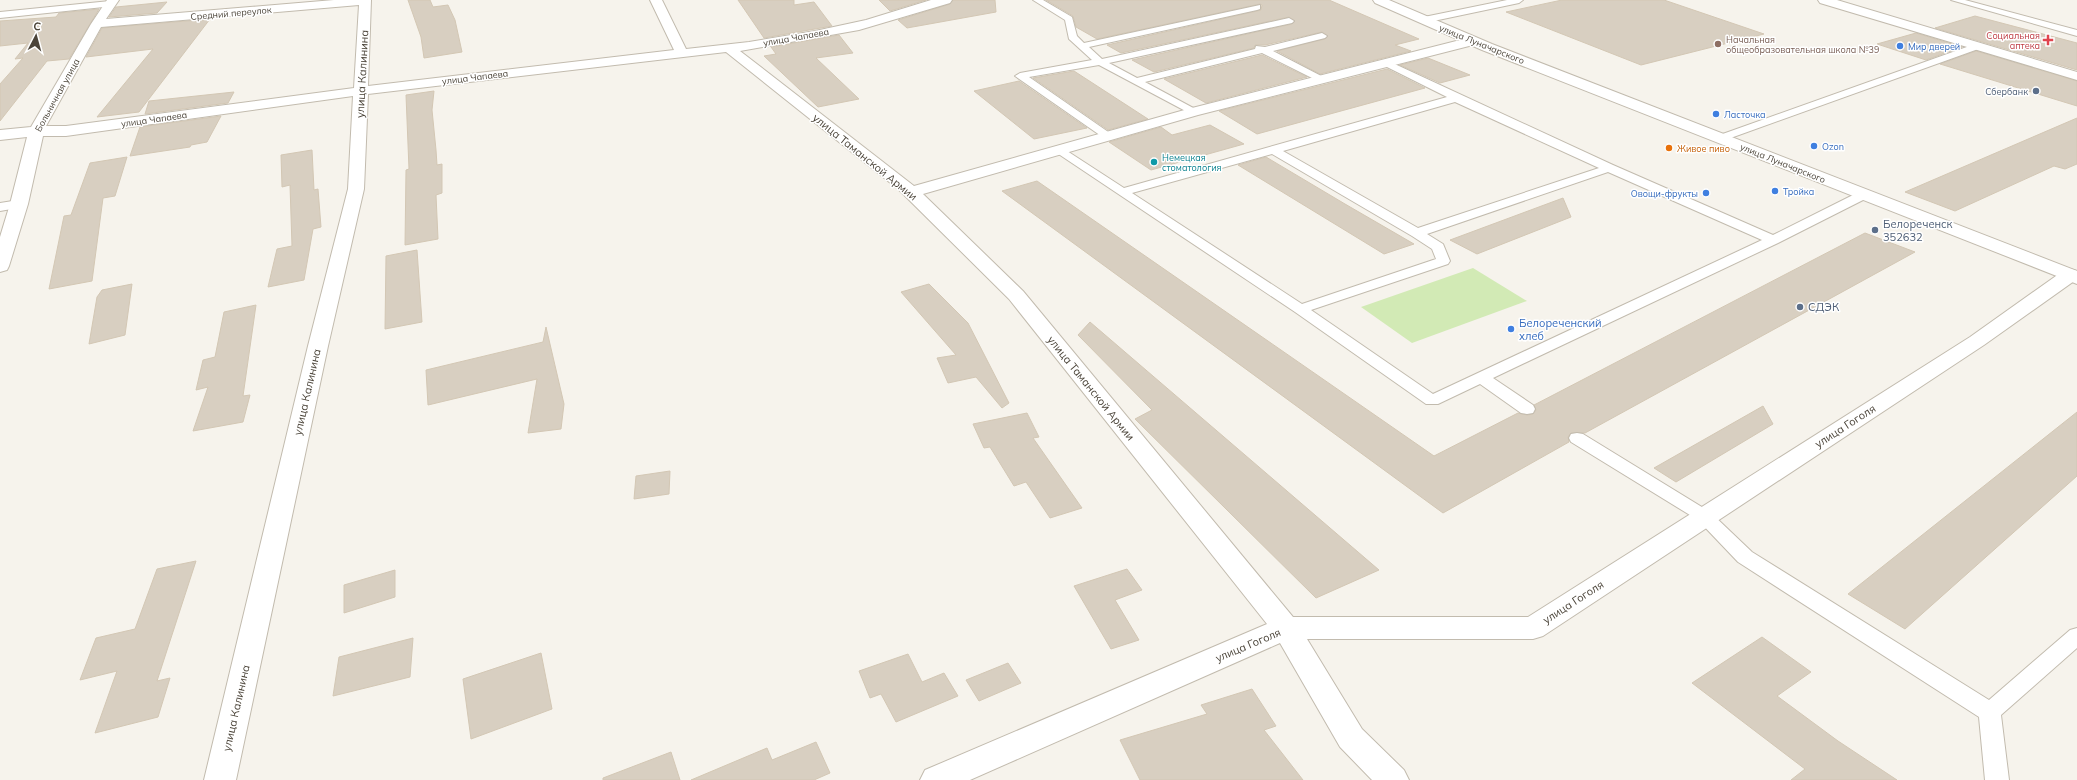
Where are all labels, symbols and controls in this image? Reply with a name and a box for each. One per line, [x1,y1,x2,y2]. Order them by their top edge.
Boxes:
street label: Средний переулок [190,4,272,23]
north arrow [16,16,56,56]
text: С [33,19,42,33]
street label: улица Луначарского [1437,22,1526,67]
street label: улица Чапаева [762,26,830,49]
street label: улица Калинина [353,30,371,118]
place label: Социальная аптека [1986,30,2040,51]
place label: Начальная общеобразовательная школа №39 [1726,34,1879,55]
marker: Социальная аптека [2043,35,2053,45]
marker: Начальная общеобразовательная школа №39 [1713,39,1723,49]
marker: Мир дверей [1895,41,1905,51]
place label: Мир дверей [1908,41,1960,52]
street label: Больничная улица [32,57,82,134]
street label: улица Чапаева [441,67,509,88]
place label: Сбербанк [1985,86,2028,97]
marker: Сбербанк [2031,86,2041,96]
street label: улица Чапаева [120,109,188,130]
marker: Ласточка [1711,109,1721,119]
place label: Ласточка [1724,109,1766,120]
street label: улица Таманской Армии [810,110,920,204]
street label: улица Луначарского [1738,141,1827,186]
marker: Ozon [1809,141,1819,151]
place label: Ozon [1822,141,1844,152]
marker: Живое пиво [1664,143,1674,153]
place label: Живое пиво [1677,143,1730,154]
place label: Немецкая стоматология [1162,152,1221,173]
marker: Немецкая стоматология [1149,157,1159,167]
marker: Тройка [1770,186,1780,196]
place label: Тройка [1783,186,1814,197]
place label: Овощи-фрукты [1631,188,1698,200]
marker: Овощи-фрукты [1701,188,1711,198]
place label: Белореченск 352632 [1883,217,1953,244]
marker: Белореченск 352632 [1870,225,1880,235]
place label: СДЭК [1808,300,1840,314]
marker: СДЭК [1795,302,1805,312]
place label: Белореченский хлеб [1519,316,1602,343]
marker: Белореченский хлеб [1506,324,1516,334]
street label: улица Таманской Армии [1044,333,1138,443]
street label: улица Калинина [290,347,324,437]
street label: улица Гоголя [1812,401,1878,451]
street label: улица Гоголя [1540,577,1606,627]
street label: улица Гоголя [1213,625,1283,665]
street label: улица Калинина [219,663,253,753]

